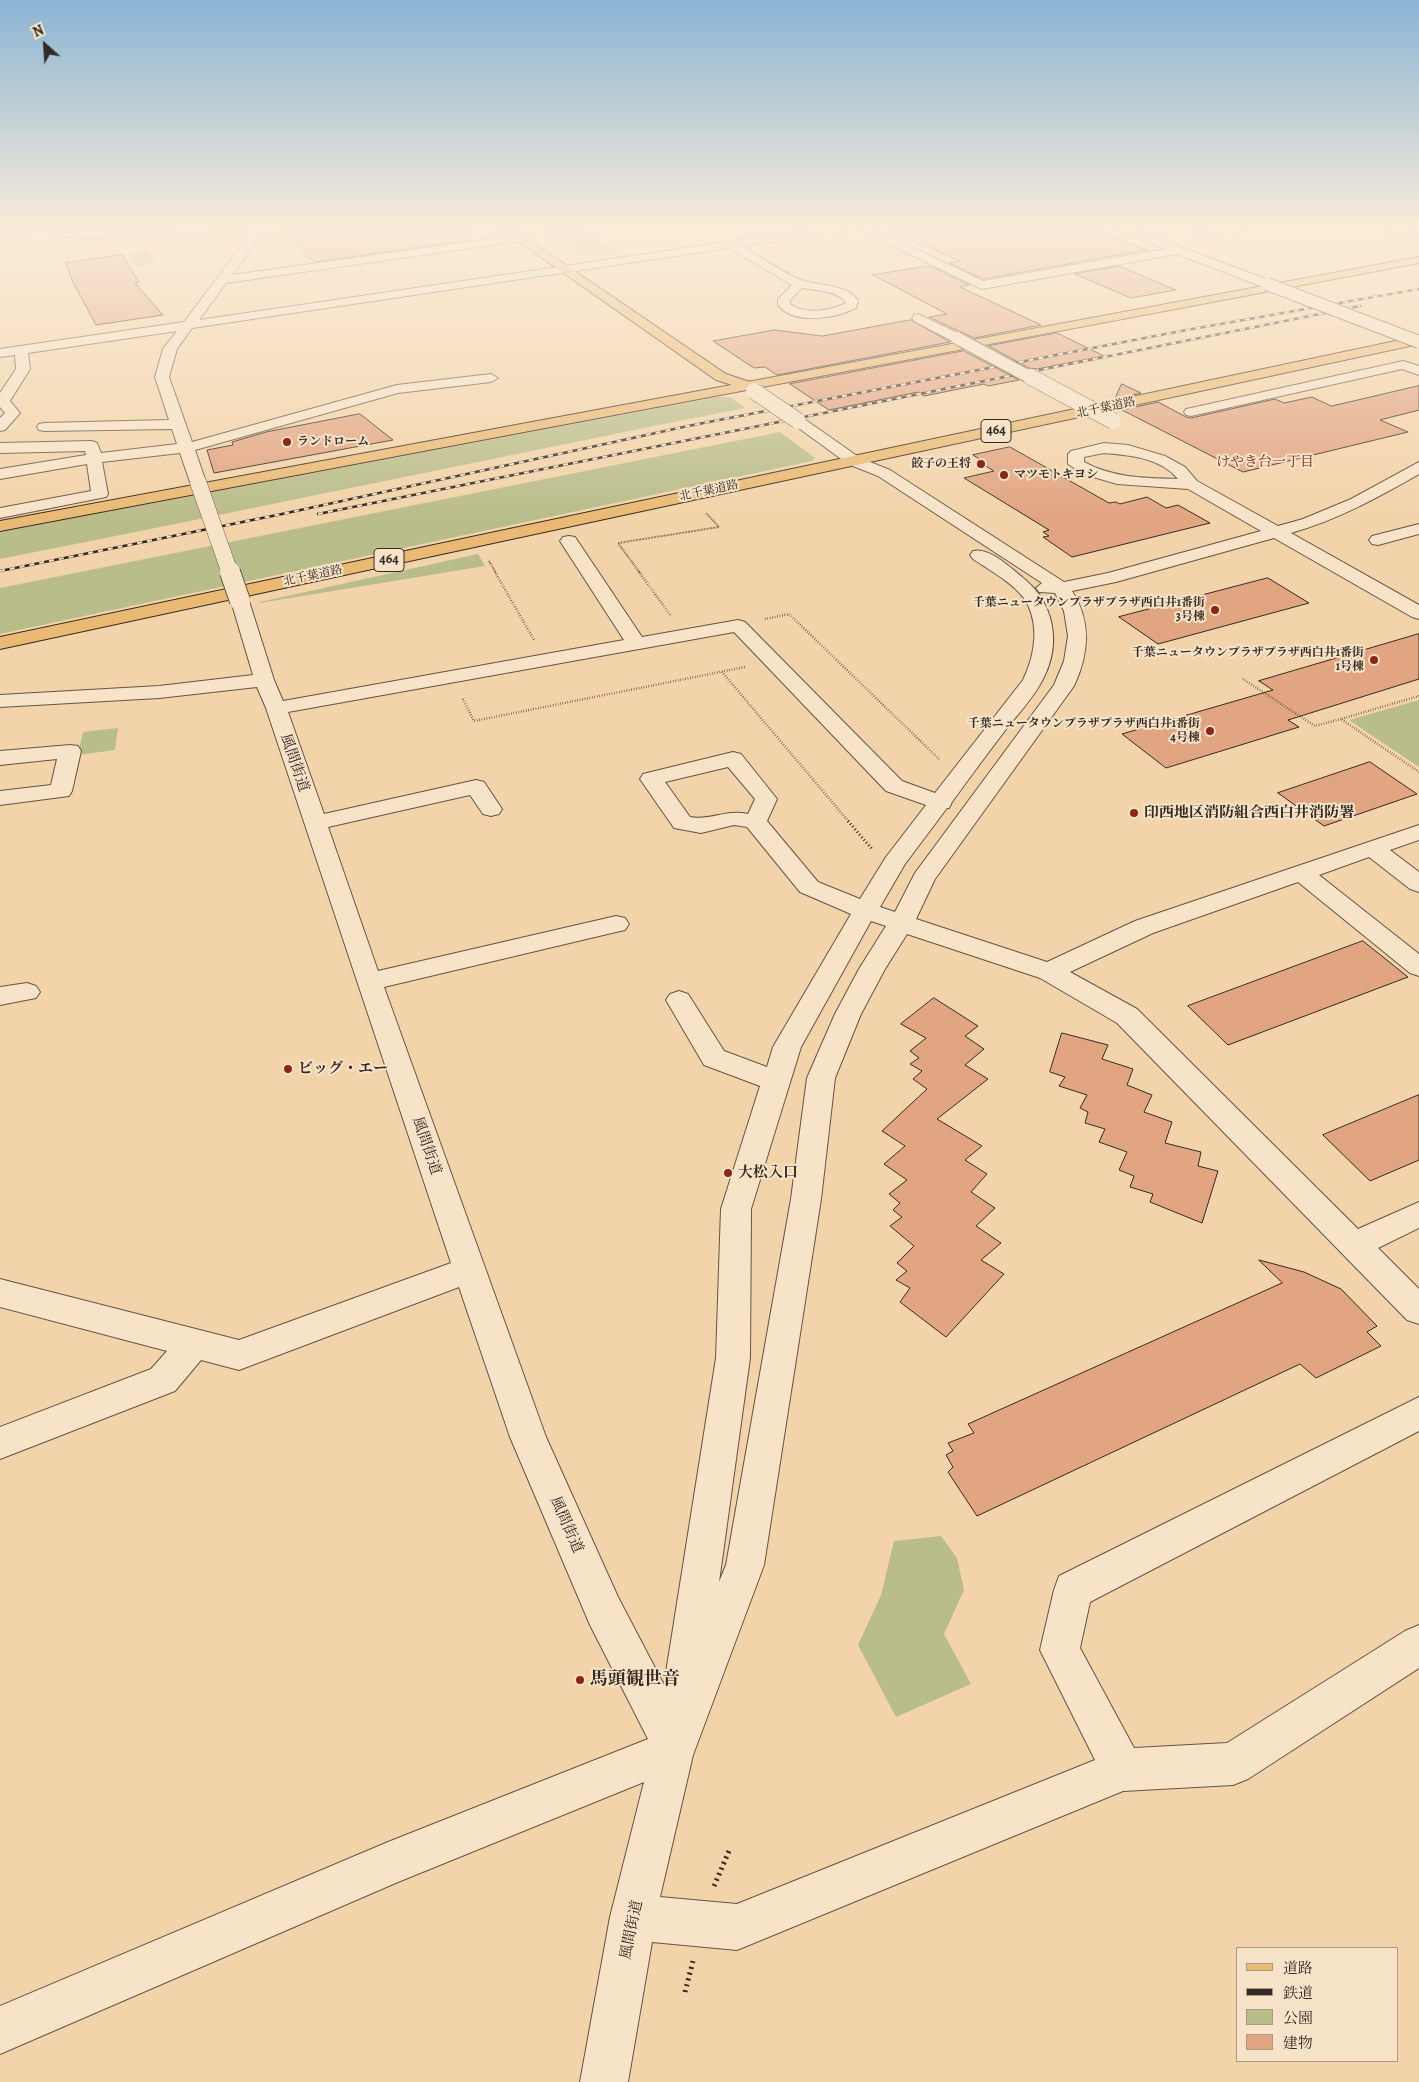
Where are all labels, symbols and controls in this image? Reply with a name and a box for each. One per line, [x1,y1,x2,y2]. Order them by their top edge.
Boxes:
north arrow [20,20,70,70]
text: N [29,20,47,42]
street label: 北千葉道路 [1075,395,1137,421]
road number: 464 [981,420,1011,442]
place label: ランドローム [297,435,369,449]
marker: ランドローム [281,436,293,448]
district label: けやき台一丁目 [1216,455,1314,471]
place label: 餃子の王将 [911,457,971,471]
marker: 餃子の王将 [975,458,987,470]
place label: マツモトキヨシ [1014,468,1098,482]
marker: マツモトキヨシ [998,469,1010,481]
street label: 北千葉道路 [678,478,740,504]
road number: 464 [374,548,404,572]
street label: 北千葉道路 [282,563,344,589]
place label: 千葉ニュータウンプラザプラザ西白井1番街 3号棟 [973,596,1205,624]
marker: 千葉ニュータウンプラザプラザ西白井1番街 3号棟 [1209,604,1221,616]
place label: 千葉ニュータウンプラザプラザ西白井1番街 1号棟 [1132,646,1364,674]
marker: 千葉ニュータウンプラザプラザ西白井1番街 1号棟 [1368,654,1380,666]
place label: 千葉ニュータウンプラザプラザ西白井1番街 4号棟 [968,717,1200,745]
marker: 千葉ニュータウンプラザプラザ西白井1番街 4号棟 [1204,725,1216,737]
street label: 風間街道 [276,732,312,794]
place label: 印西地区消防組合西白井消防署 [1144,804,1354,822]
marker: 印西地区消防組合西白井消防署 [1128,807,1140,819]
place label: ビッグ・エー [298,1060,388,1078]
marker: ビッグ・エー [282,1063,294,1075]
street label: 風間街道 [408,1115,444,1177]
place label: 大松入口 [738,1164,798,1182]
marker: 大松入口 [722,1167,734,1179]
street label: 風間街道 [546,1494,586,1556]
place label: 馬頭観世音 [590,1669,680,1691]
marker: 馬頭観世音 [574,1674,586,1686]
street label: 風間街道 [617,1899,647,1961]
legend [1236,1947,1399,2062]
text: 道路 [1283,1958,1313,1978]
text: 鉄道 [1283,1983,1313,2003]
text: 公園 [1283,2008,1313,2028]
text: 建物 [1283,2033,1313,2053]

